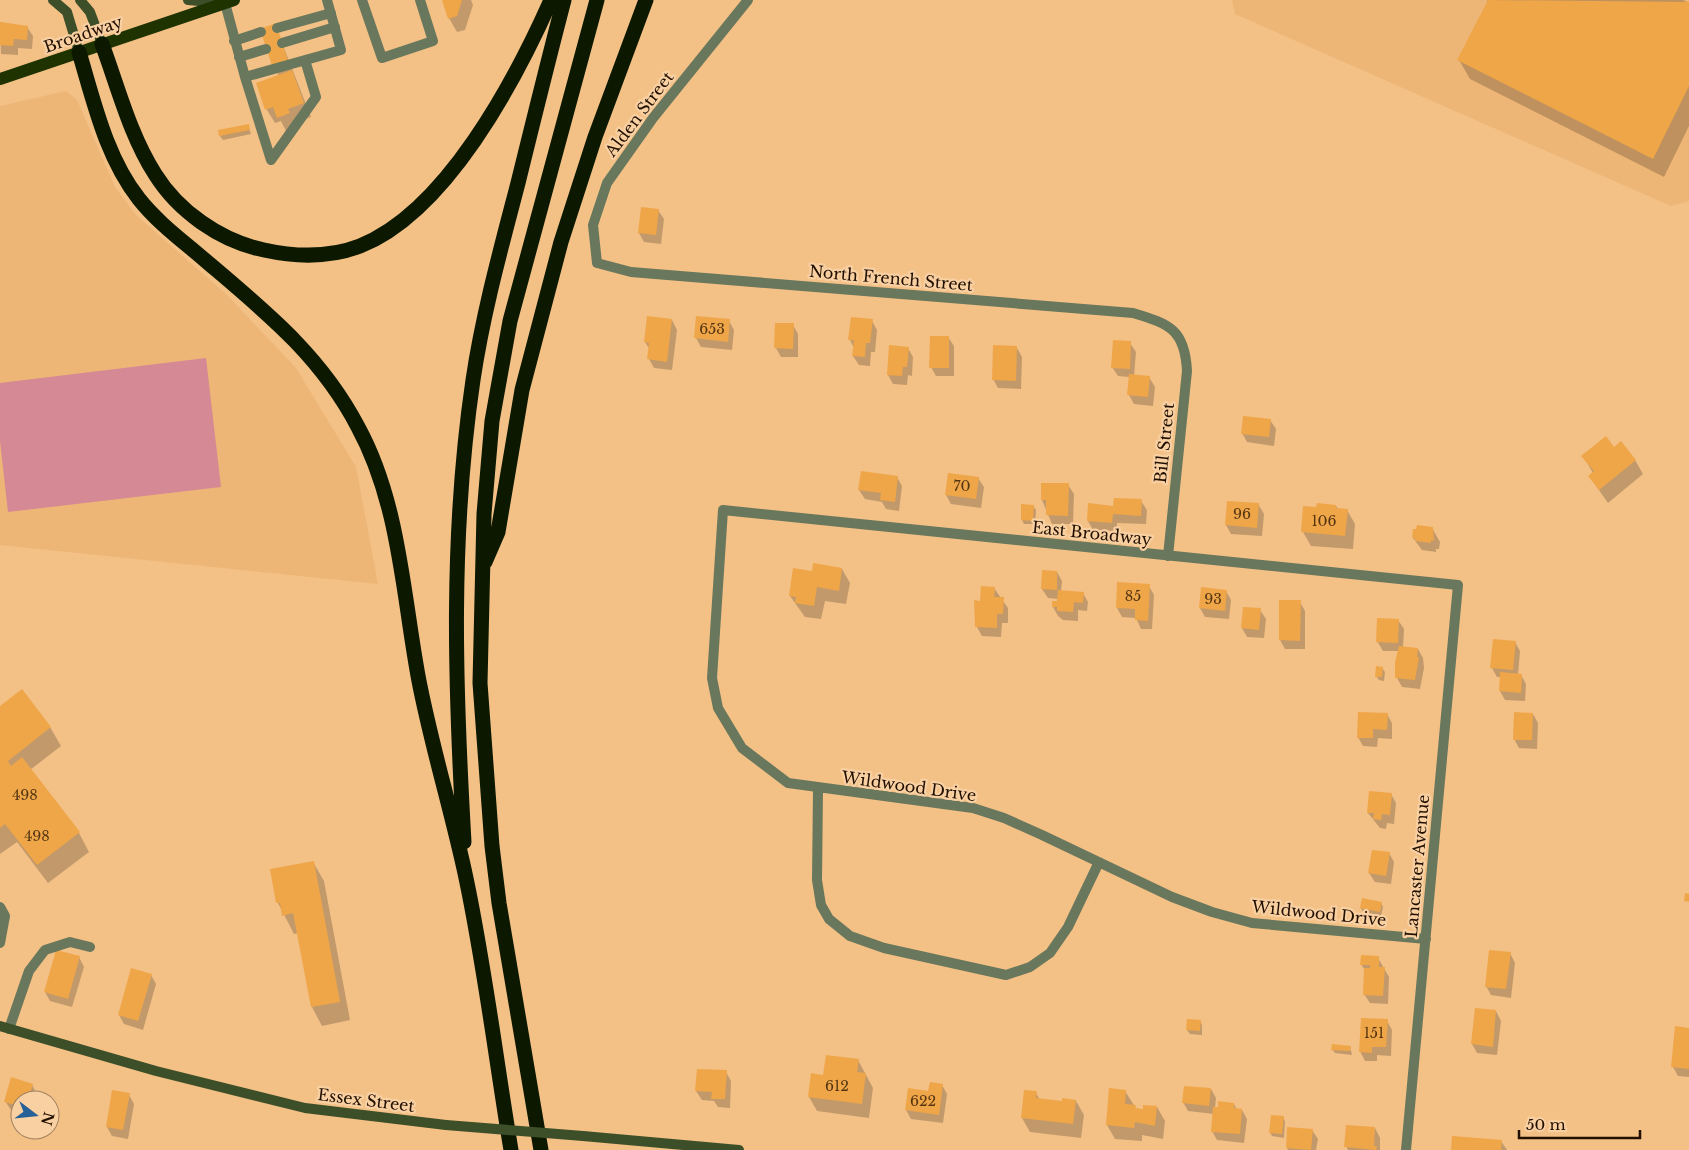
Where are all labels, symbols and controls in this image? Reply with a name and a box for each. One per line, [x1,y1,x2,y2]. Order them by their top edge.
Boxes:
street label: Broadway [41,11,126,57]
street label: Alden Street [600,68,677,161]
street label: North French Street [808,261,974,295]
house number: 653 [699,320,725,338]
street label: Bill Street [1150,402,1178,484]
house number: 70 [953,477,971,495]
house number: 96 [1233,505,1251,523]
house number: 106 [1311,512,1337,530]
street label: East Broadway [1031,517,1154,549]
house number: 85 [1125,587,1141,605]
house number: 93 [1204,590,1222,608]
street label: Wildwood Drive [840,767,977,805]
house number: 498 [12,786,38,804]
street label: Lancaster Avenue [1401,794,1433,938]
house number: 498 [24,827,50,845]
street label: Wildwood Drive [1250,896,1387,930]
house number: 151 [1364,1024,1384,1042]
house number: 612 [825,1077,849,1095]
street label: Essex Street [316,1084,416,1116]
north arrow [10,1090,60,1140]
house number: 622 [910,1092,936,1110]
scale bar [1519,1108,1640,1140]
text: N [37,1110,58,1127]
text: 50 m [1526,1115,1566,1134]

